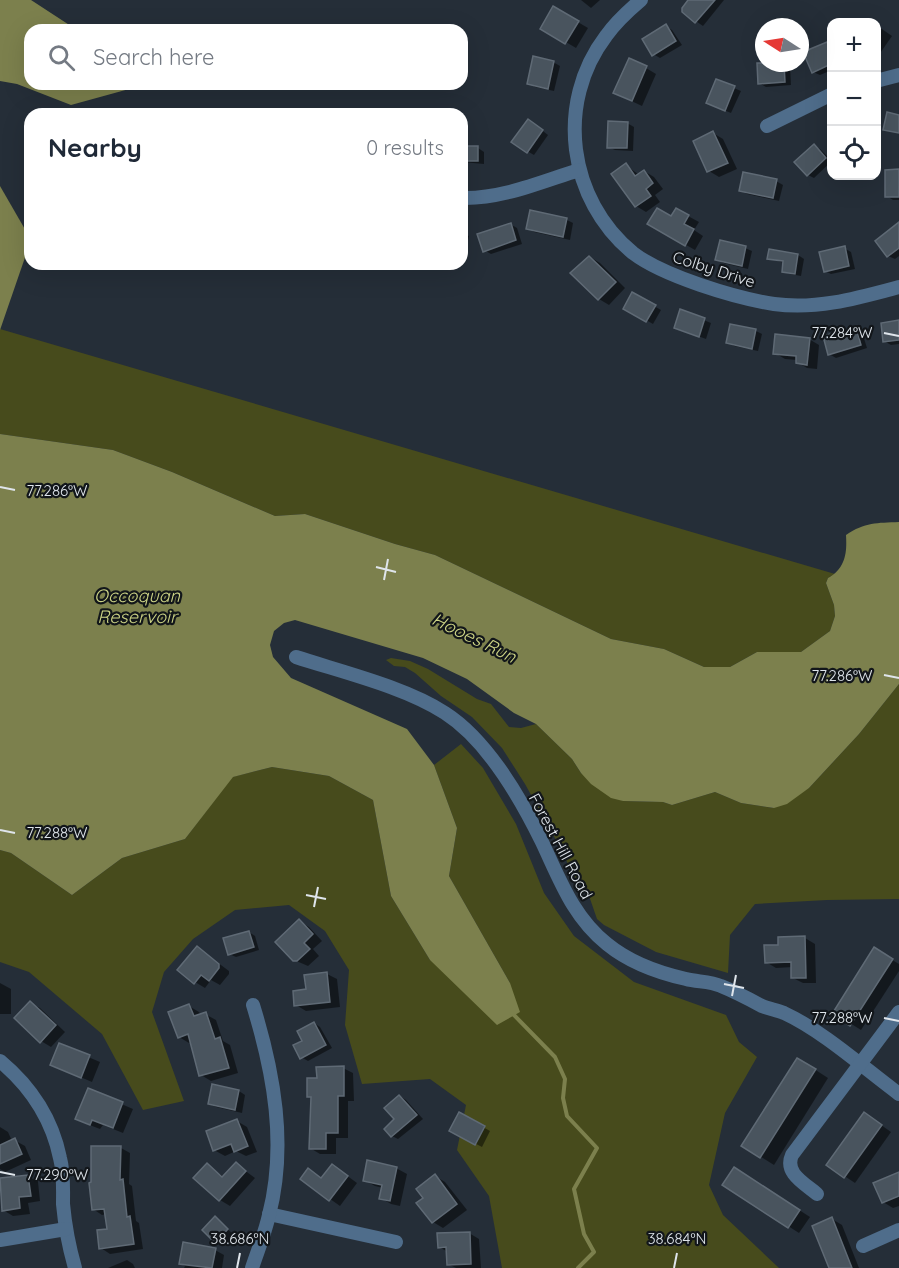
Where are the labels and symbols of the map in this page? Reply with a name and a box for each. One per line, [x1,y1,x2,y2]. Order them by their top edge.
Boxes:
north arrow [755,18,809,72]
street label: Colby Drive [670,246,758,292]
text: 77.284°W [812,323,873,342]
text: 77.286°W [26,481,88,500]
water label: Occoquan Reservoir [94,584,181,628]
water label: Hooes Run [428,607,521,668]
text: 77.286°W [811,666,873,685]
street label: Forest Hill Road [525,790,597,902]
text: 77.288°W [26,823,88,842]
text: 77.288°W [811,1008,873,1027]
text: 77.290°W [26,1165,89,1184]
text: 38.686°N [211,1229,269,1248]
text: 38.684°N [648,1229,706,1248]

